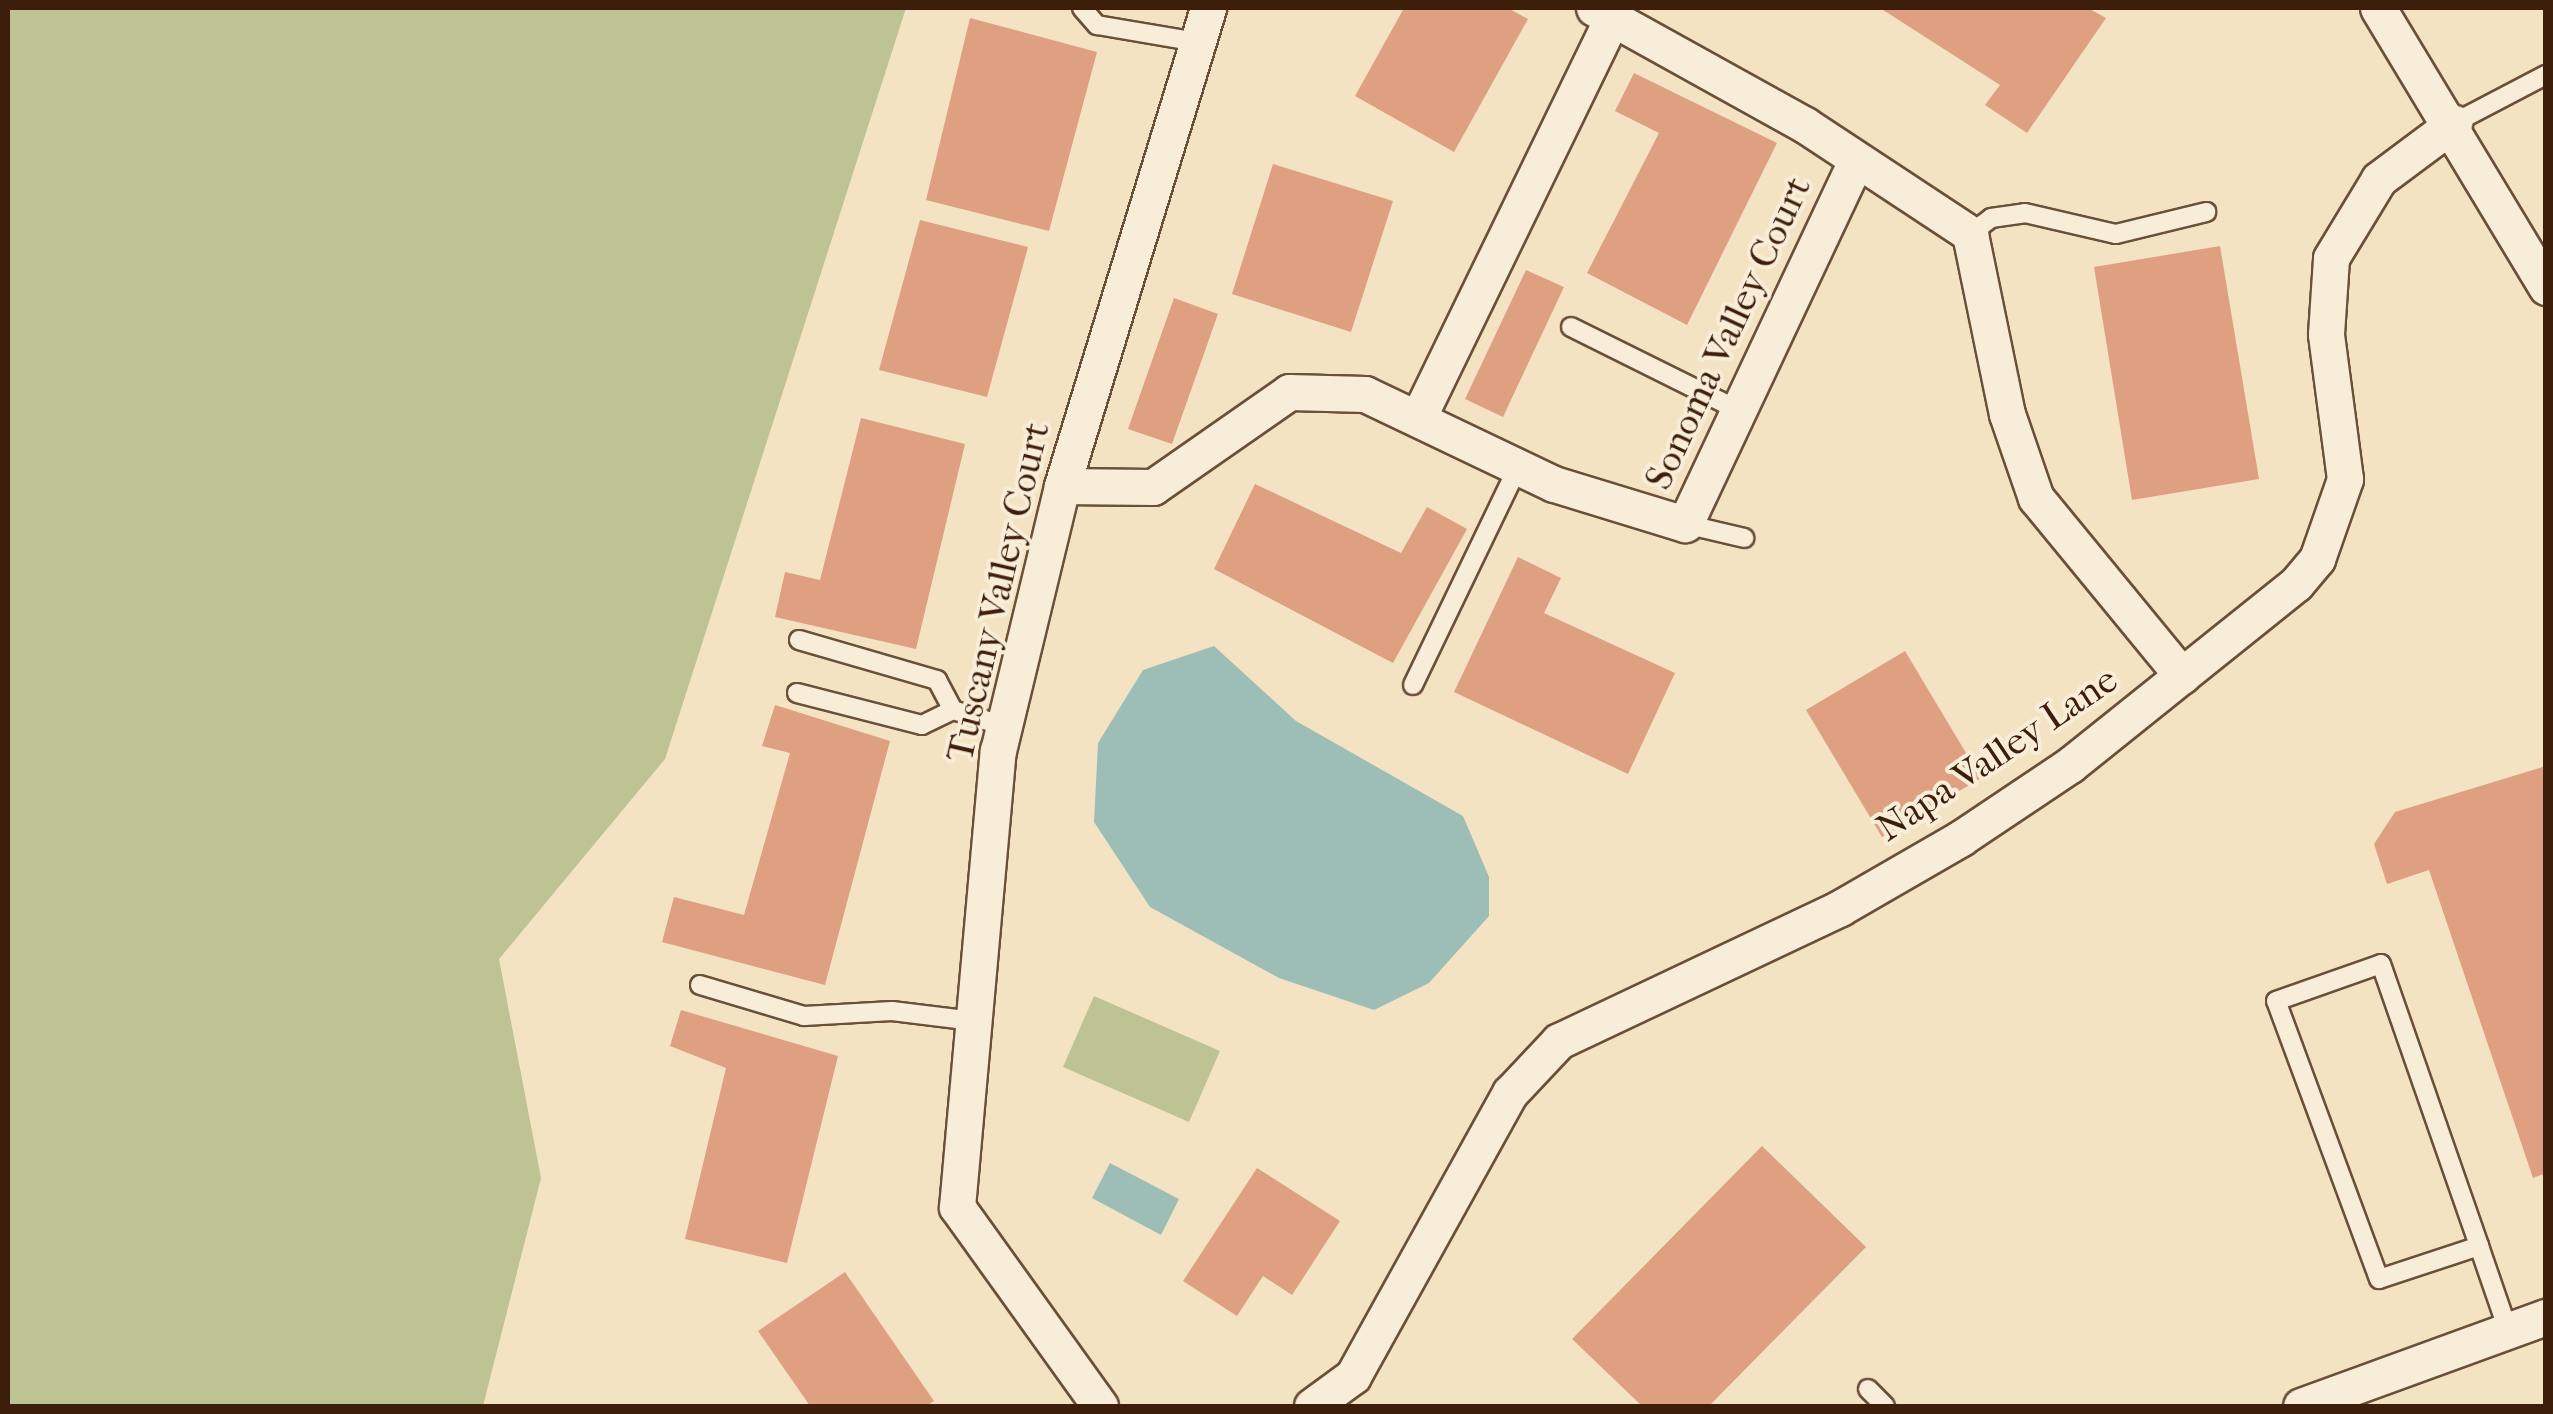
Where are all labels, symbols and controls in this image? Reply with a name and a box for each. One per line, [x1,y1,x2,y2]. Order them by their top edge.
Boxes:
street label: Sonoma Valley Court [1635,169,1821,497]
street label: Tuscany Valley Court [937,418,1059,766]
street label: Napa Valley Lane [1868,657,2126,851]

